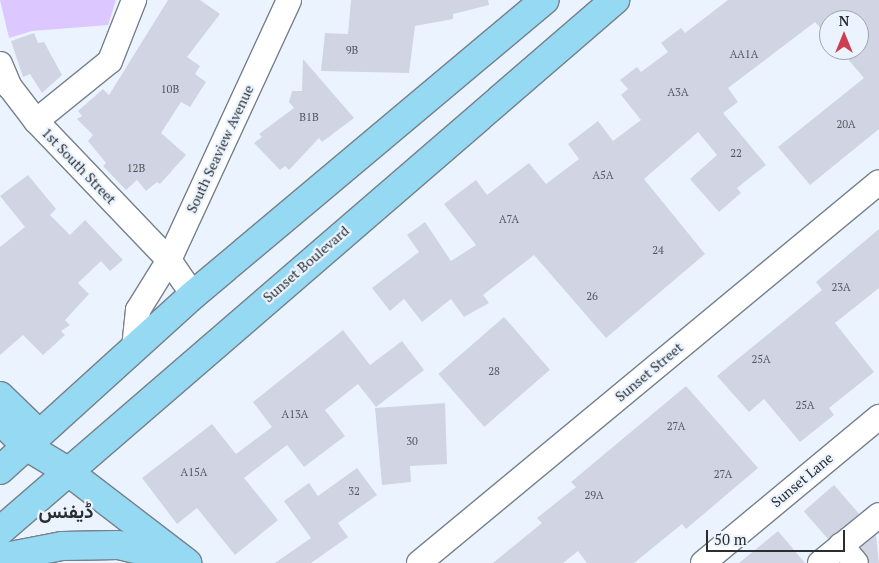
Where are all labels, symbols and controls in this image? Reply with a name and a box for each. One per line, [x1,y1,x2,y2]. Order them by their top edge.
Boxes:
north arrow [819,10,869,60]
text: N [839,11,849,30]
house number: 9B [346,43,358,57]
house number: AA1A [730,47,758,61]
house number: 10B [161,82,179,96]
street label: South Seaview Avenue [183,82,257,216]
house number: A3A [668,85,688,99]
house number: B1B [299,110,319,124]
house number: 20A [836,117,856,131]
street label: 1st South Street [38,124,120,208]
house number: 22 [730,146,742,160]
house number: 12B [127,161,145,175]
house number: A5A [593,168,613,182]
house number: A7A [499,212,519,226]
street label: Sunset Boulevard [260,222,352,306]
house number: 24 [652,243,664,257]
house number: 23A [831,280,851,294]
house number: 26 [586,289,598,303]
street label: Sunset Street [612,339,686,405]
house number: 25A [751,352,771,366]
house number: 28 [488,364,500,378]
house number: 25A [795,398,815,412]
house number: A13A [282,407,308,421]
house number: 27A [667,419,685,433]
house number: 30 [406,434,418,448]
street label: Sunset Lane [768,449,836,511]
house number: A15A [181,465,207,479]
house number: 27A [714,467,732,481]
house number: 32 [348,484,360,498]
house number: 29A [584,488,604,502]
district label: ڈیفنس [38,500,94,522]
scale bar [709,520,848,552]
text: 50 m [714,529,747,549]

